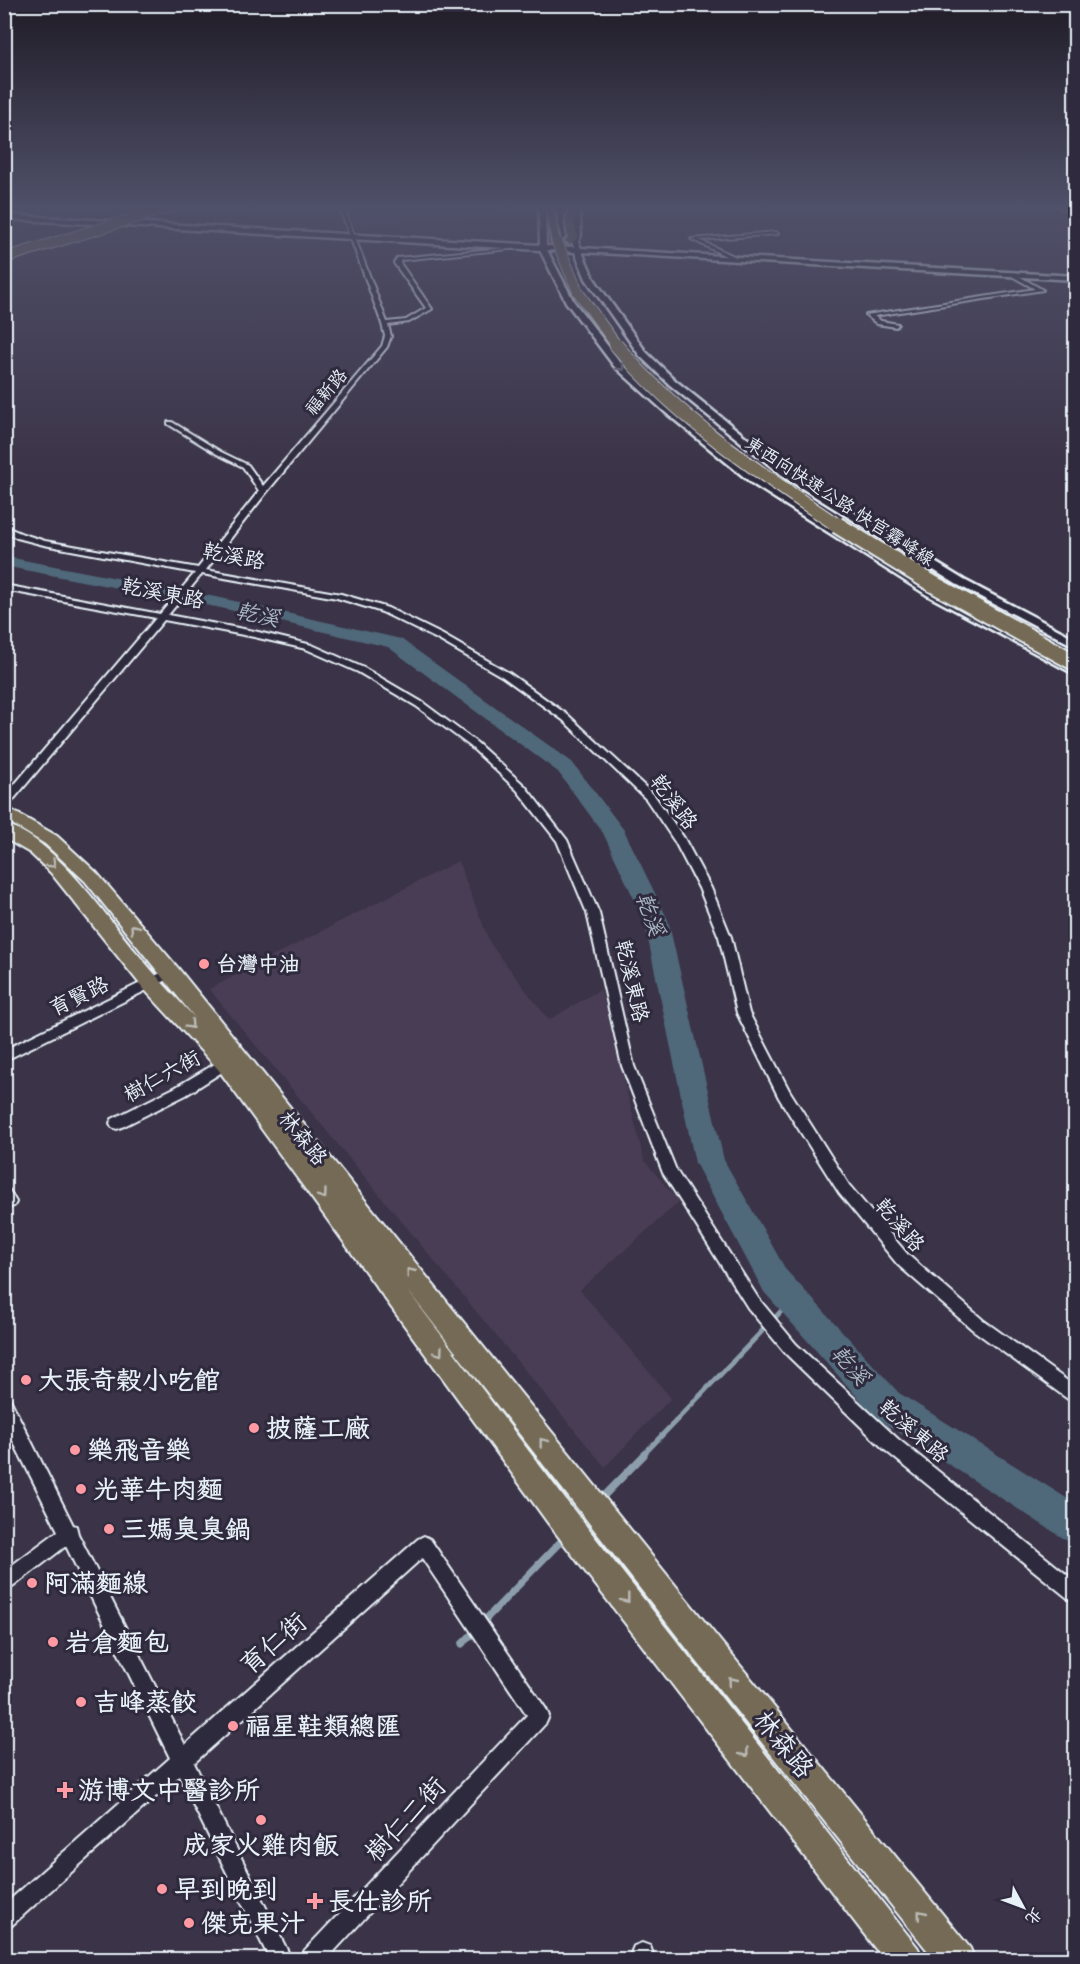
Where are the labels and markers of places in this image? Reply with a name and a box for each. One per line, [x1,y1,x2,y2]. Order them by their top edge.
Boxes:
place label: 台灣中油 [216,951,300,979]
marker: 台灣中油 [197,957,211,971]
place label: 大張奇榖小吃館 [38,1365,220,1399]
marker: 大張奇榖小吃館 [19,1373,33,1387]
place label: 披薩工廠 [266,1413,370,1447]
marker: 披薩工廠 [247,1421,261,1435]
place label: 樂飛音樂 [87,1435,191,1469]
marker: 樂飛音樂 [68,1443,82,1457]
place label: 光華牛肉麵 [93,1474,223,1508]
marker: 光華牛肉麵 [74,1482,88,1496]
place label: 三媽臭臭鍋 [121,1514,251,1548]
marker: 三媽臭臭鍋 [102,1522,116,1536]
place label: 阿滿麵線 [44,1568,148,1602]
marker: 阿滿麵線 [25,1576,39,1590]
place label: 岩倉麵包 [65,1627,169,1661]
marker: 岩倉麵包 [46,1635,60,1649]
place label: 吉峰蒸餃 [93,1687,197,1721]
marker: 吉峰蒸餃 [74,1695,88,1709]
place label: 福星鞋類總匯 [245,1711,401,1745]
marker: 福星鞋類總匯 [226,1719,240,1733]
place label: 游博文中醫診所 [78,1775,260,1809]
marker: 游博文中醫診所 [56,1781,74,1799]
marker: 成家火雞肉飯 [254,1813,268,1827]
place label: 成家火雞肉飯 [183,1830,339,1864]
place label: 早到晚到 [174,1874,278,1908]
marker: 早到晚到 [155,1882,169,1896]
place label: 長仕診所 [328,1886,432,1920]
marker: 長仕診所 [306,1892,324,1910]
place label: 傑克果汁 [201,1908,305,1942]
marker: 傑克果汁 [182,1916,196,1930]

